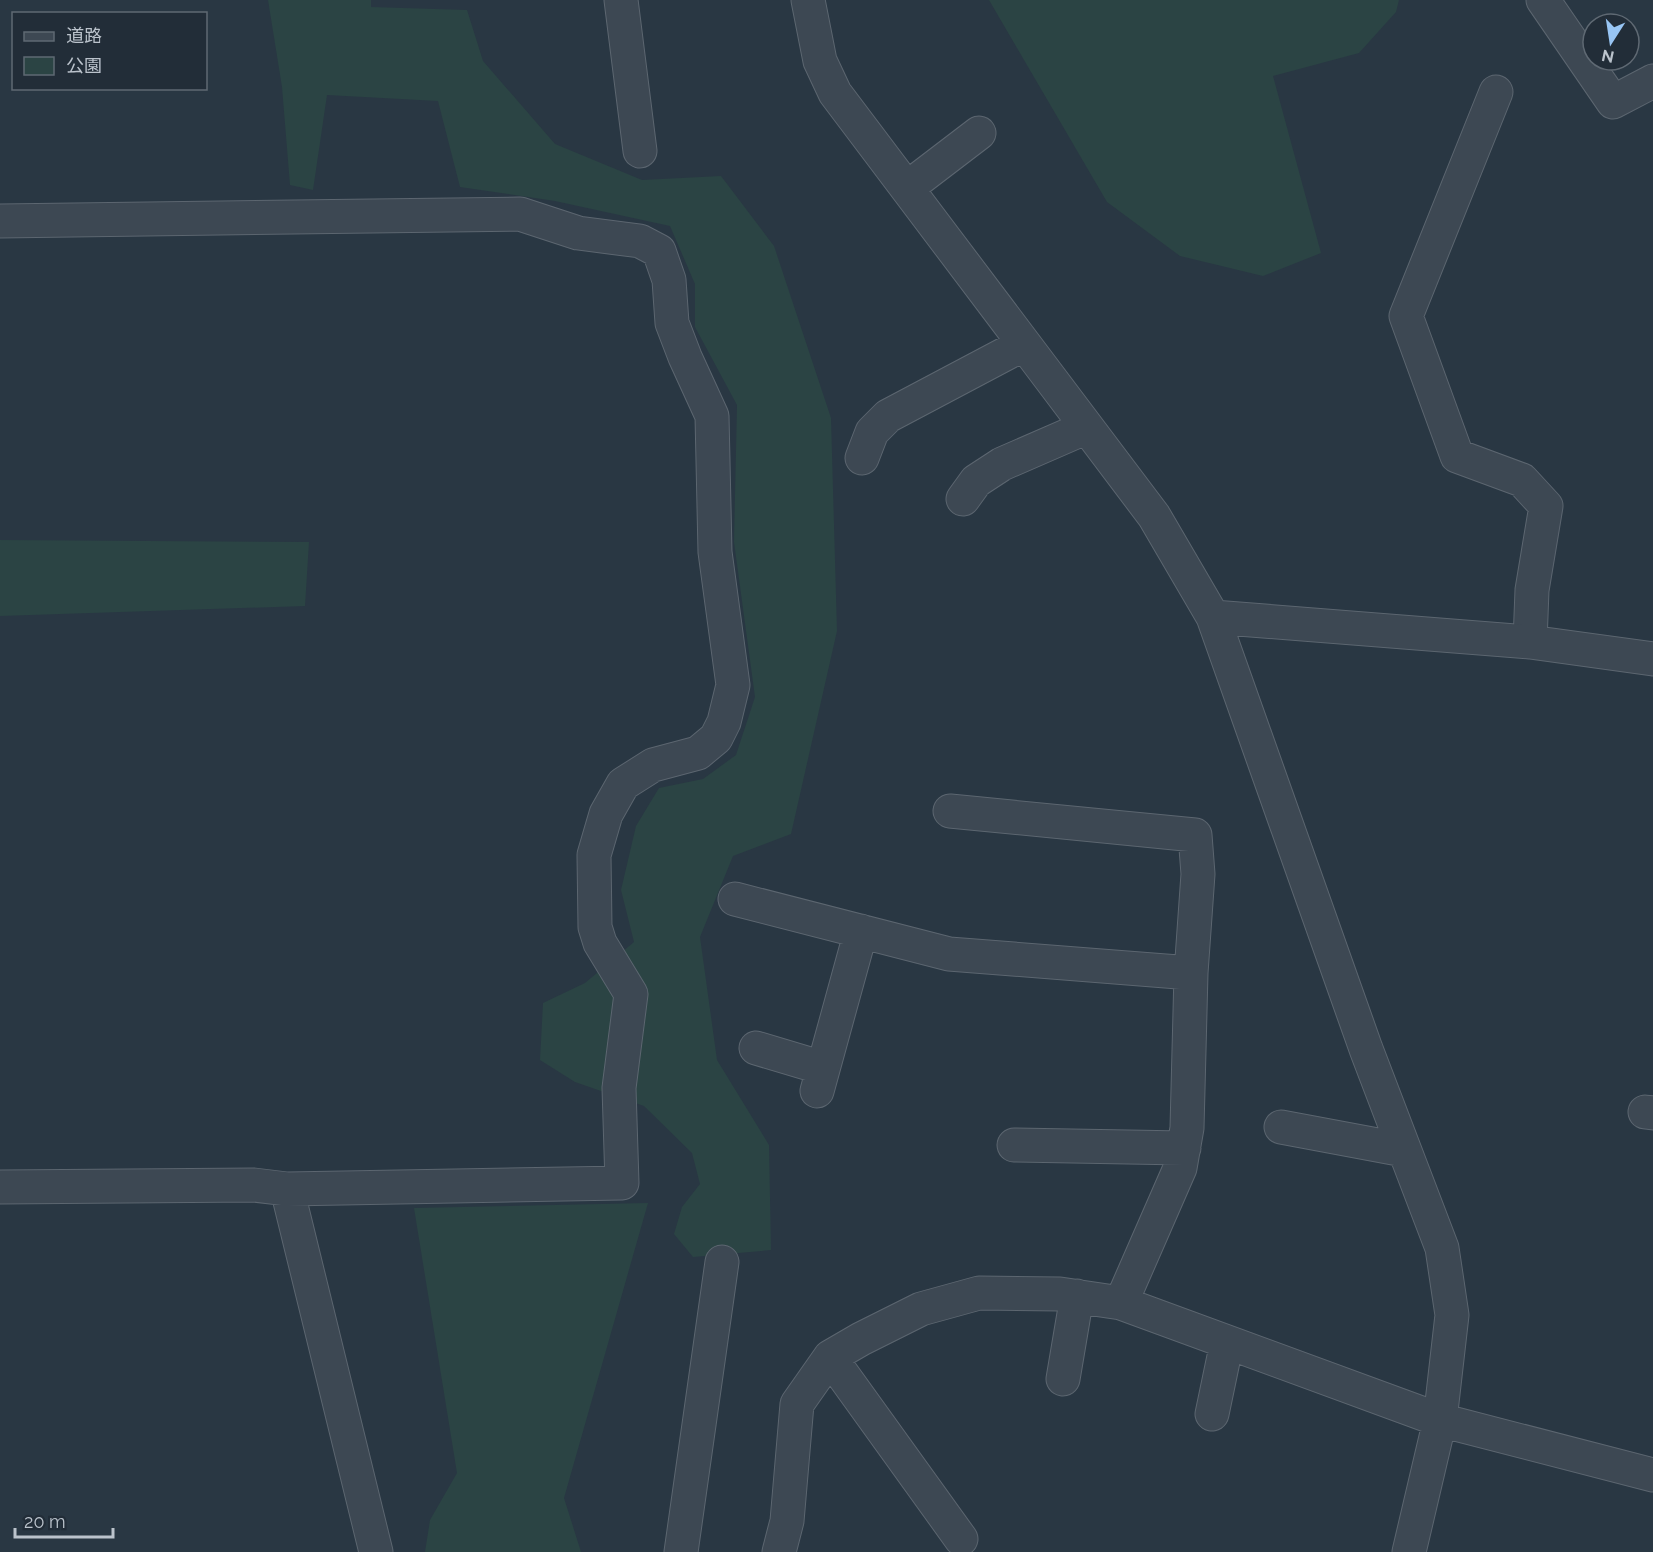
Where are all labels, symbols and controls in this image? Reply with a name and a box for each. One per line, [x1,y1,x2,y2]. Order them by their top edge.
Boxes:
legend [12,12,207,90]
north arrow [1581,12,1641,72]
text: 道路 [66,25,102,46]
text: N [1600,46,1616,67]
text: 公園 [66,55,102,76]
scale bar [15,1501,112,1539]
text: 20 m [24,1511,66,1532]

